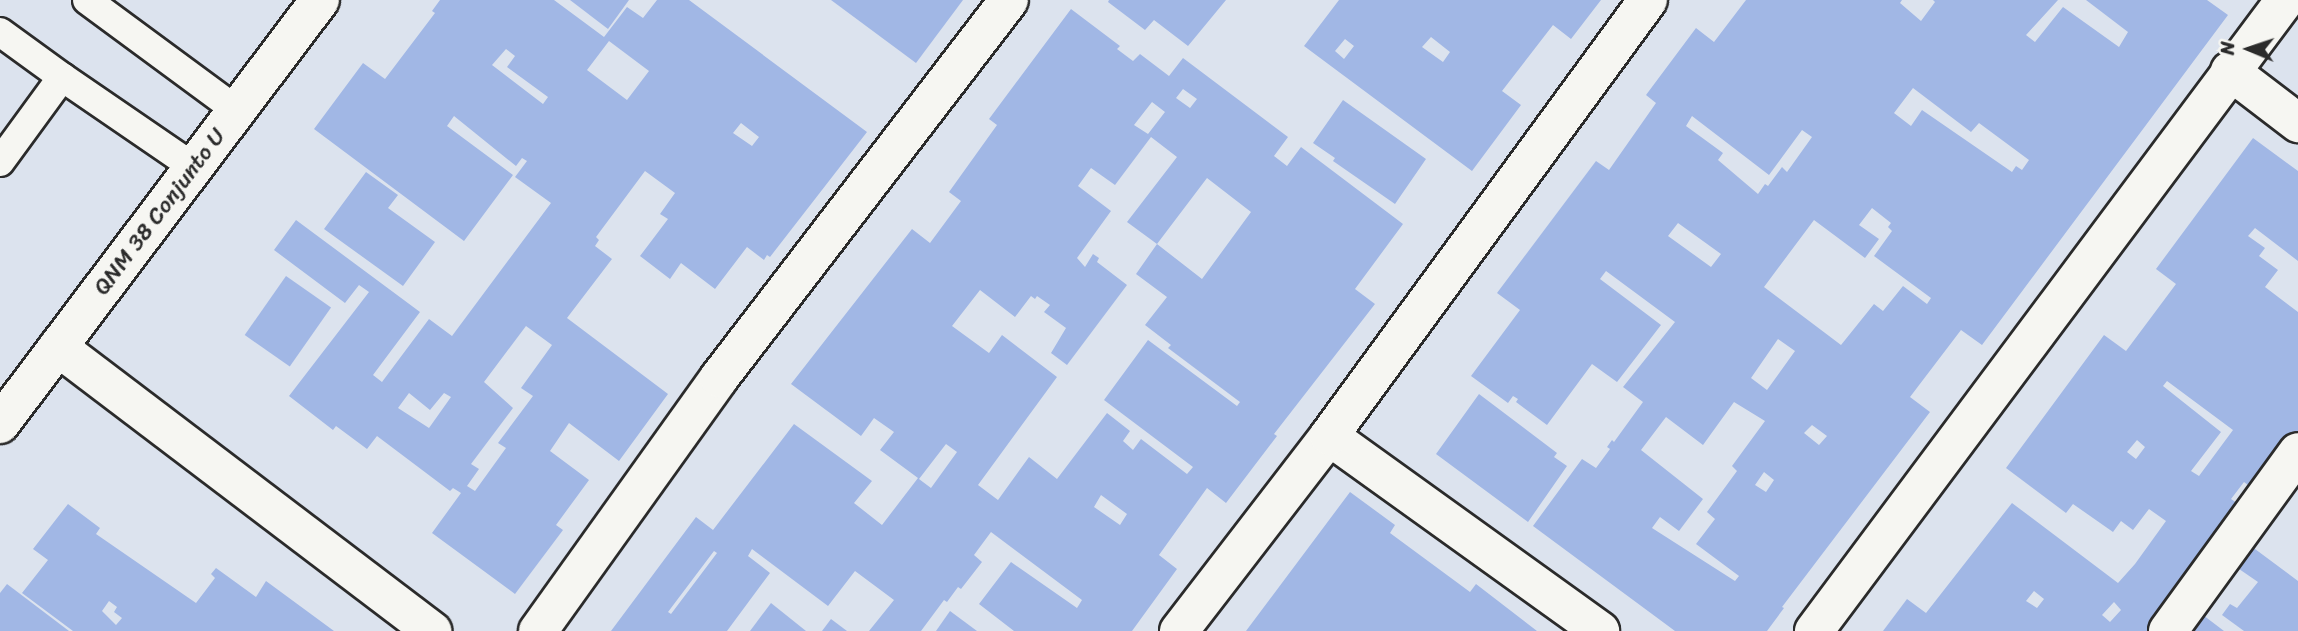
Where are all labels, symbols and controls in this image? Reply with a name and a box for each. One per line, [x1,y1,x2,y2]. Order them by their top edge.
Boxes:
north arrow [2214,14,2284,84]
text: N [2211,41,2244,55]
street label: QNM 38 Conjunto U [88,123,232,301]

